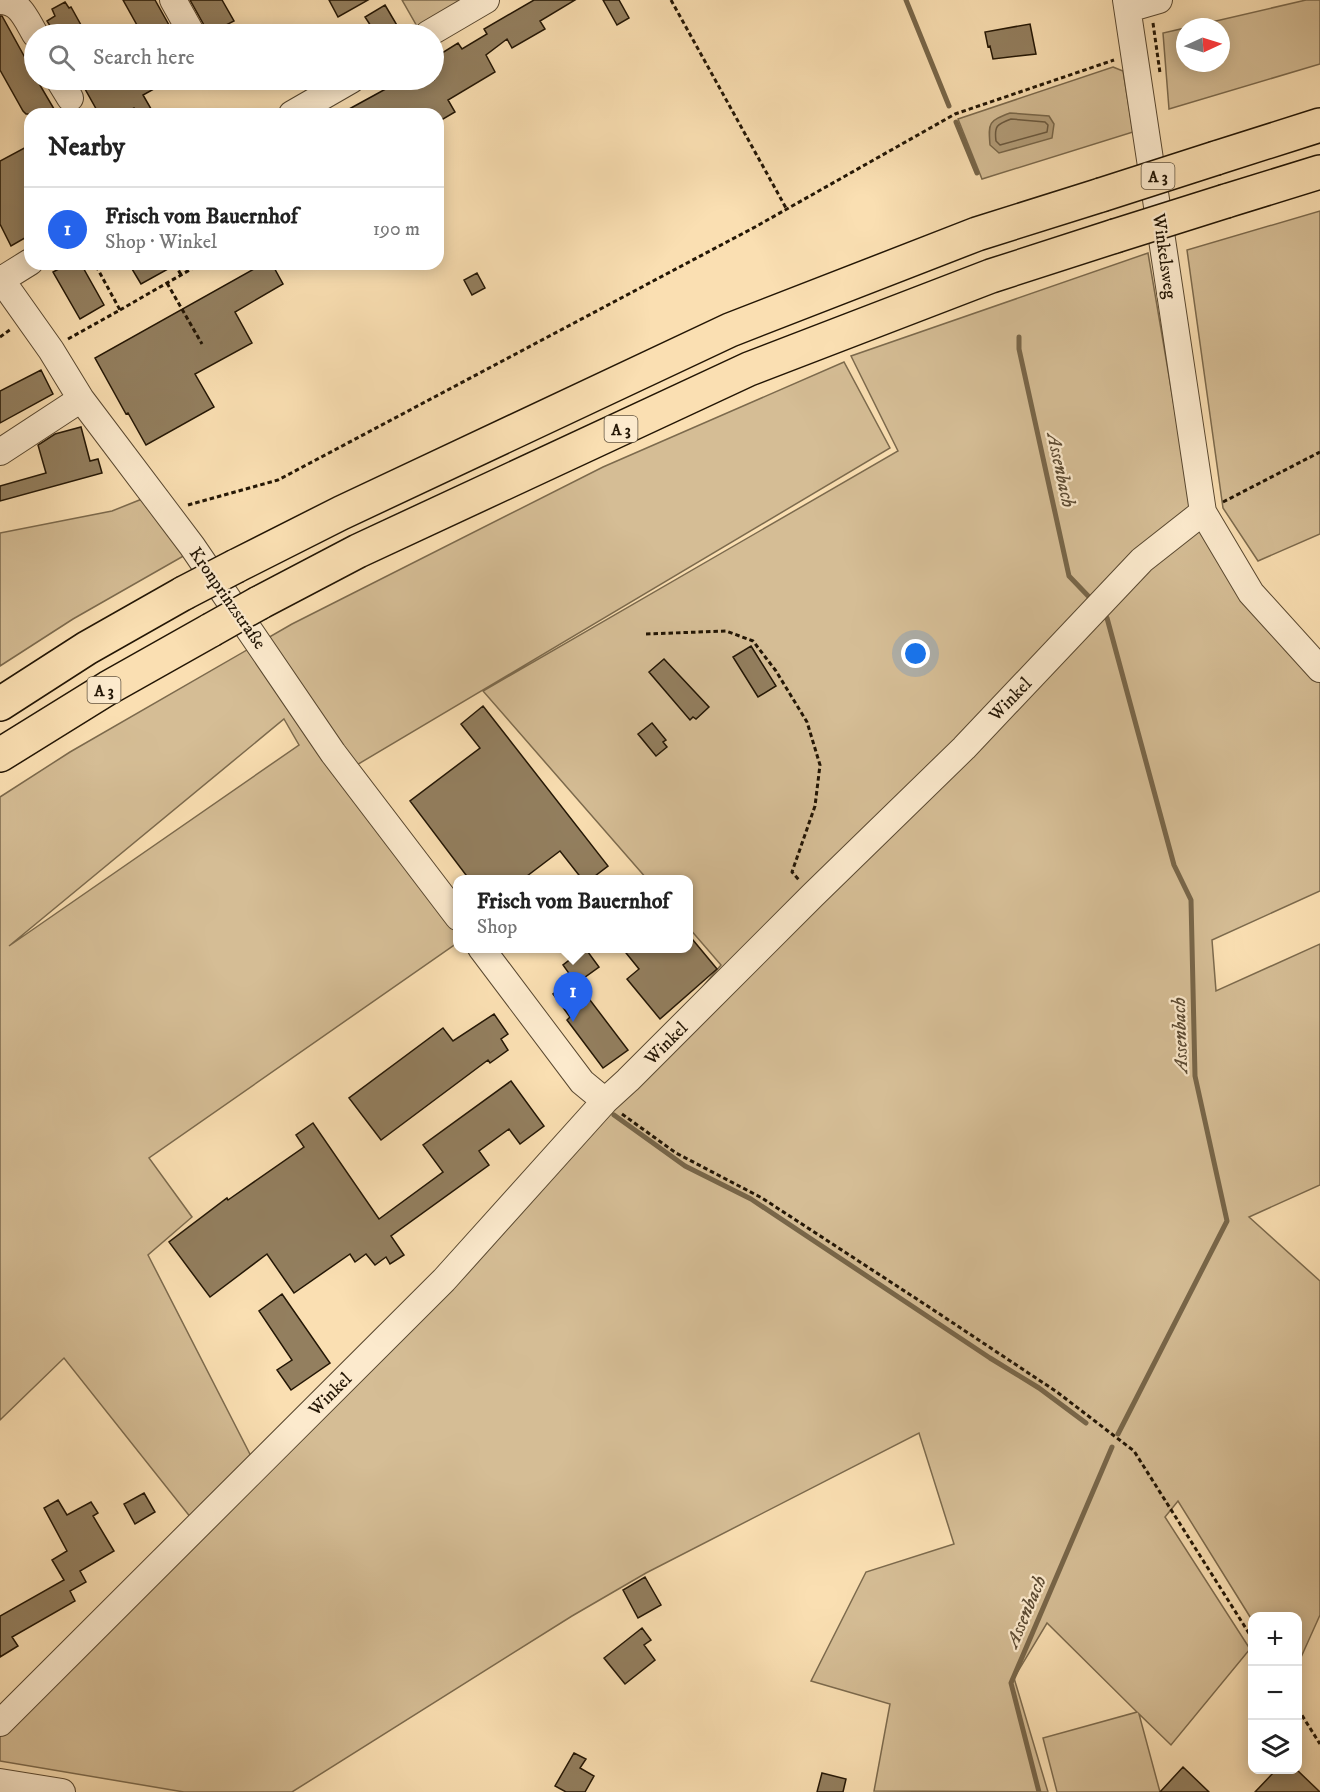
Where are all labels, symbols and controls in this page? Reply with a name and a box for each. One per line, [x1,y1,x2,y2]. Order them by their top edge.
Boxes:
north arrow [1176,18,1230,72]
search box [24,24,444,90]
icon: search [45,41,78,74]
text: Search here [93,44,195,71]
text: Nearby [48,131,125,164]
road number: A 3 [1142,163,1174,189]
text: Frisch vom Bauernhof [105,203,298,230]
street label: Winkelsweg [1147,211,1181,300]
text: 1 [64,217,71,242]
text: 190 m [373,217,420,242]
text: Shop · Winkel [105,230,217,255]
road number: A 3 [604,416,638,442]
water label: Assenbach [1040,429,1081,510]
street label: Kronprinzstraße [184,543,270,654]
your location [901,639,930,668]
street label: Winkel [984,673,1037,727]
road number: A 3 [88,677,120,703]
popup [453,875,693,953]
text: Frisch vom Bauernhof [477,888,669,915]
text: Shop [477,915,517,940]
pin: 1 [554,972,592,1022]
water label: Assenbach [1167,997,1194,1075]
street label: Winkel [640,1017,693,1071]
street label: Winkel [304,1368,357,1422]
water label: Assenbach [999,1572,1053,1653]
map controls [1248,1612,1302,1774]
button: + [1248,1612,1302,1666]
button: − [1248,1666,1302,1720]
button: layers [1248,1720,1302,1774]

